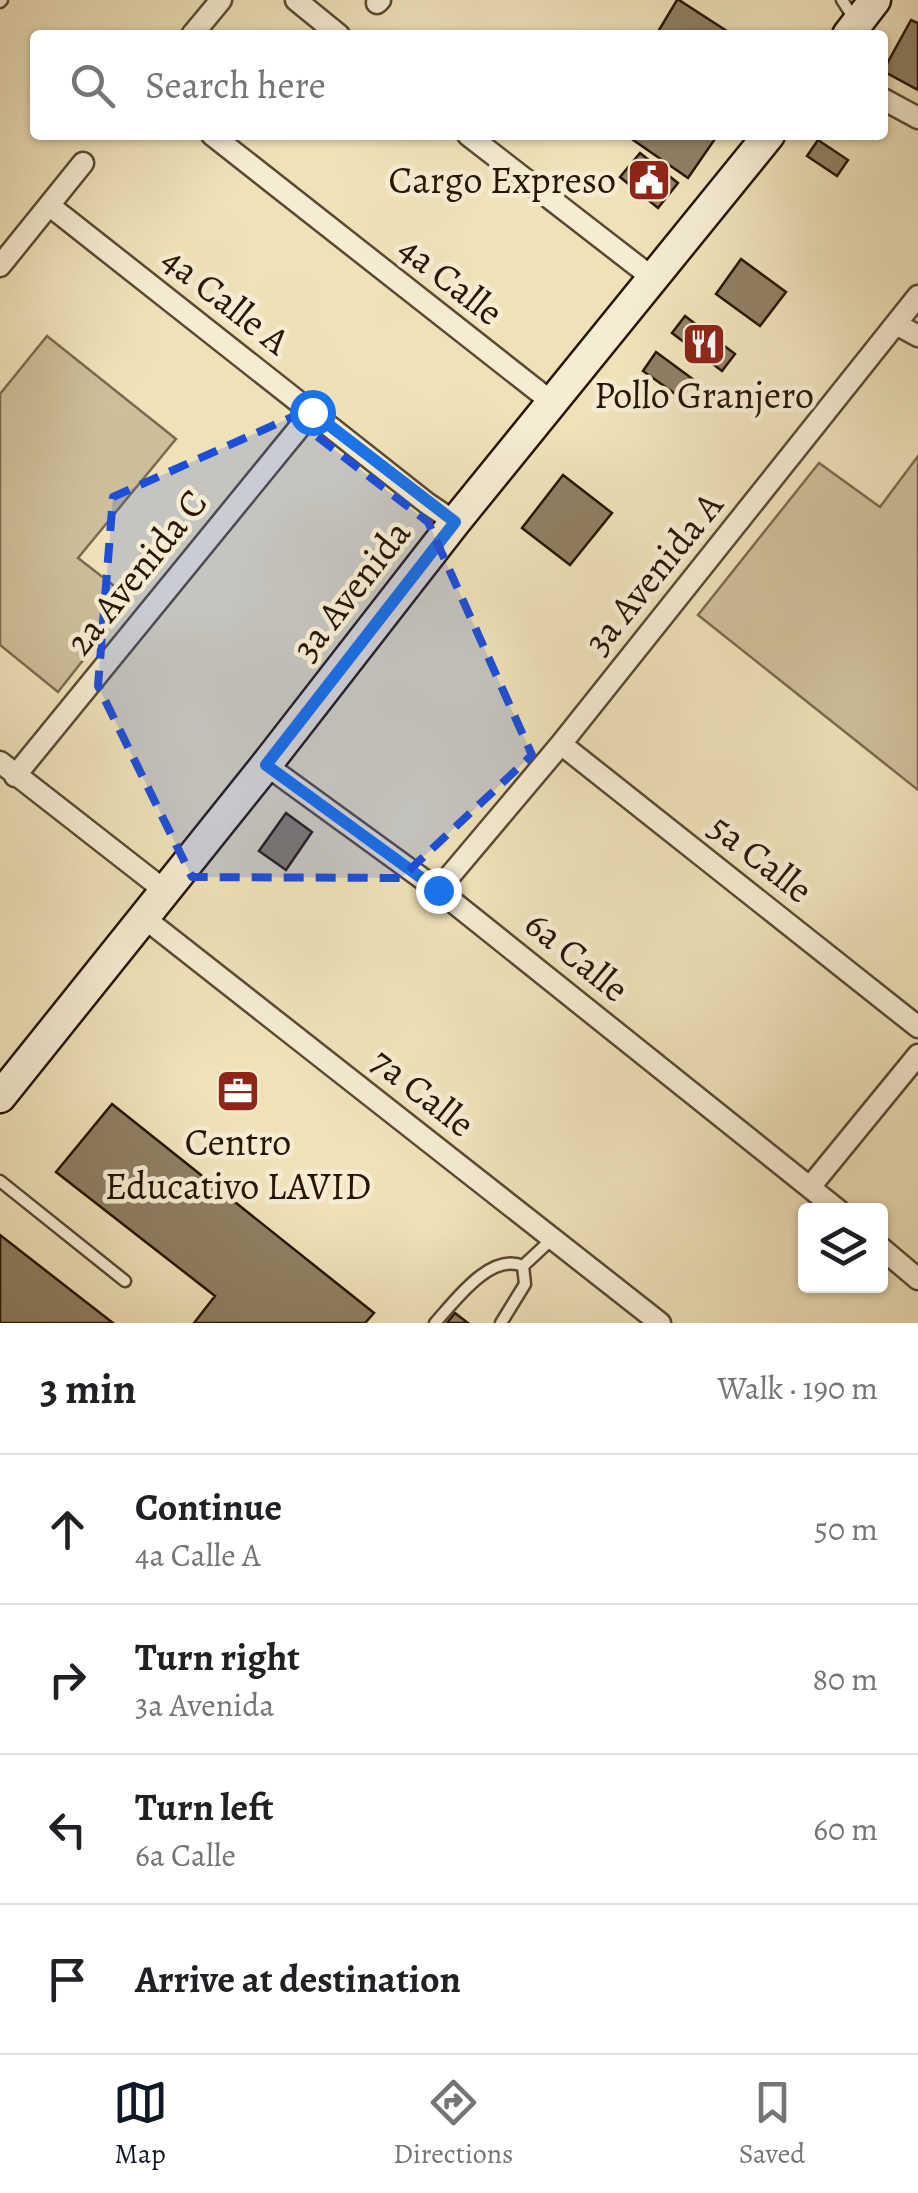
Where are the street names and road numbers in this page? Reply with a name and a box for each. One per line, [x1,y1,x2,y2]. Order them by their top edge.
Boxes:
street label: 4a Calle [388,223,514,337]
street label: 4a Calle A [151,234,301,367]
street label: 2a Avenida C [53,478,219,666]
street label: 3a Avenida A [571,480,735,665]
street label: 3a Avenida [280,509,423,671]
street label: 5a Calle [698,801,824,915]
street label: 6a Calle [514,898,640,1014]
street label: 7a Calle [360,1035,486,1149]

